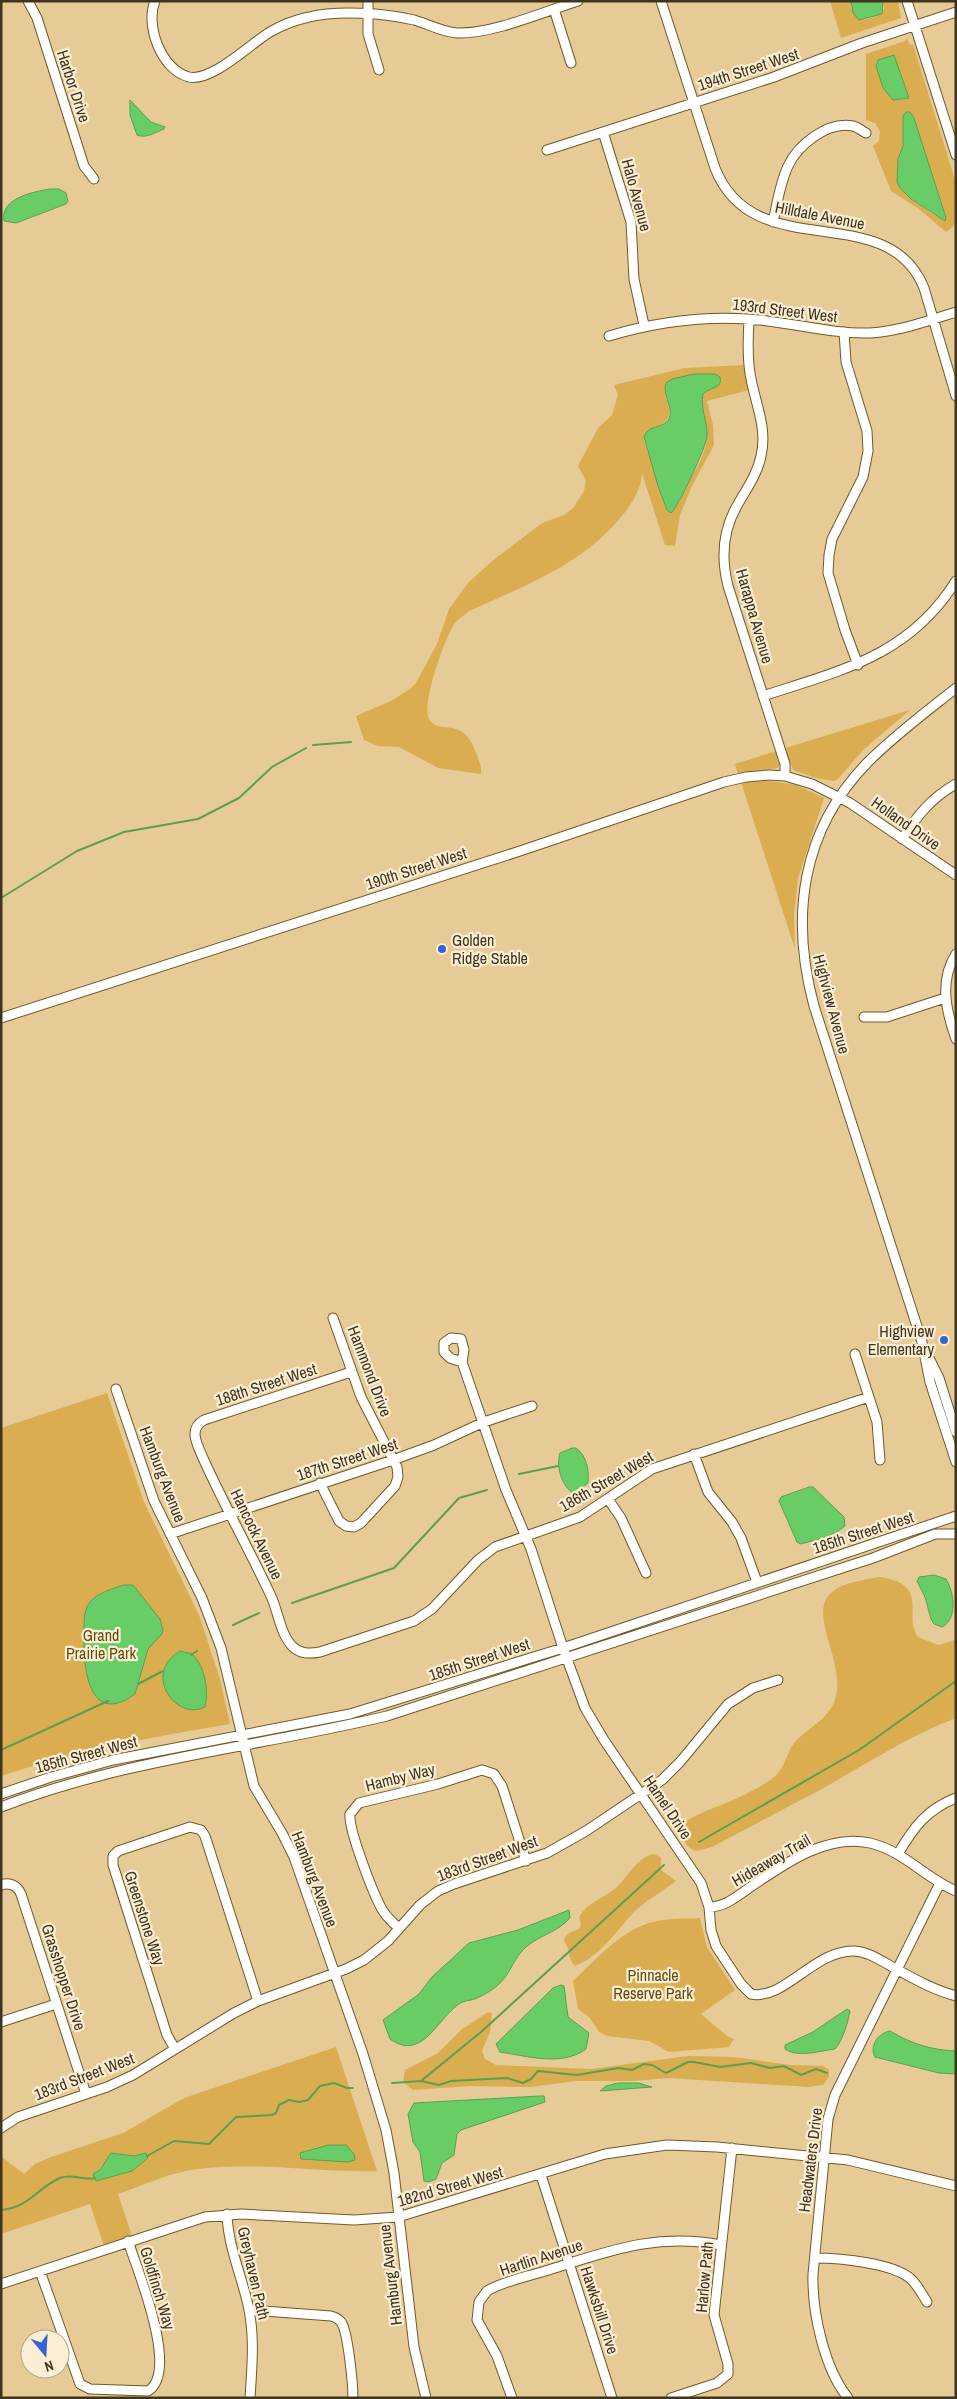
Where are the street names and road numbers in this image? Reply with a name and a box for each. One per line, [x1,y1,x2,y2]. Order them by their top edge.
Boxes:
street label: 194th Street West [695,42,802,96]
street label: Harbor Drive [52,47,96,125]
street label: Halo Avenue [617,156,657,234]
street label: Hilldale Avenue [773,196,867,234]
street label: 193rd Street West [731,293,839,327]
street label: Harappa Avenue [731,566,779,666]
street label: Holland Drive [867,791,945,855]
street label: 190th Street West [363,841,470,895]
street label: Highview Avenue [808,952,856,1056]
street label: Hammond Drive [343,1322,397,1420]
street label: 188th Street West [213,1357,320,1411]
street label: Hamburg Avenue [135,1423,191,1525]
street label: 187th Street West [294,1432,401,1486]
street label: 186th Street West [555,1445,657,1517]
street label: Hancock Avenue [226,1485,288,1583]
street label: 185th Street West [810,1505,917,1559]
street label: 185th Street West [426,1632,533,1686]
street label: 185th Street West [33,1730,140,1778]
street label: Hamby Way [363,1758,438,1796]
street label: Hamel Drive [638,1771,698,1843]
street label: Hamburg Avenue [287,1828,343,1930]
street label: 183rd Street West [434,1829,541,1886]
street label: Hideaway Trail [728,1829,814,1891]
street label: Greenstone Way [119,1868,171,1968]
street label: Grasshopper Drive [36,1921,92,2033]
street label: 183rd Street West [31,2047,138,2105]
street label: Headwaters Drive [793,2107,827,2213]
street label: 182nd Street West [395,2160,505,2212]
street label: Hamburg Avenue [373,2223,407,2327]
street label: Greyhaven Path [233,2224,275,2322]
street label: Hartlin Avenue [497,2233,585,2281]
street label: Harlow Path [690,2240,718,2314]
street label: Goldfinch Way [135,2244,181,2333]
street label: Hawksbill Drive [575,2263,625,2357]

